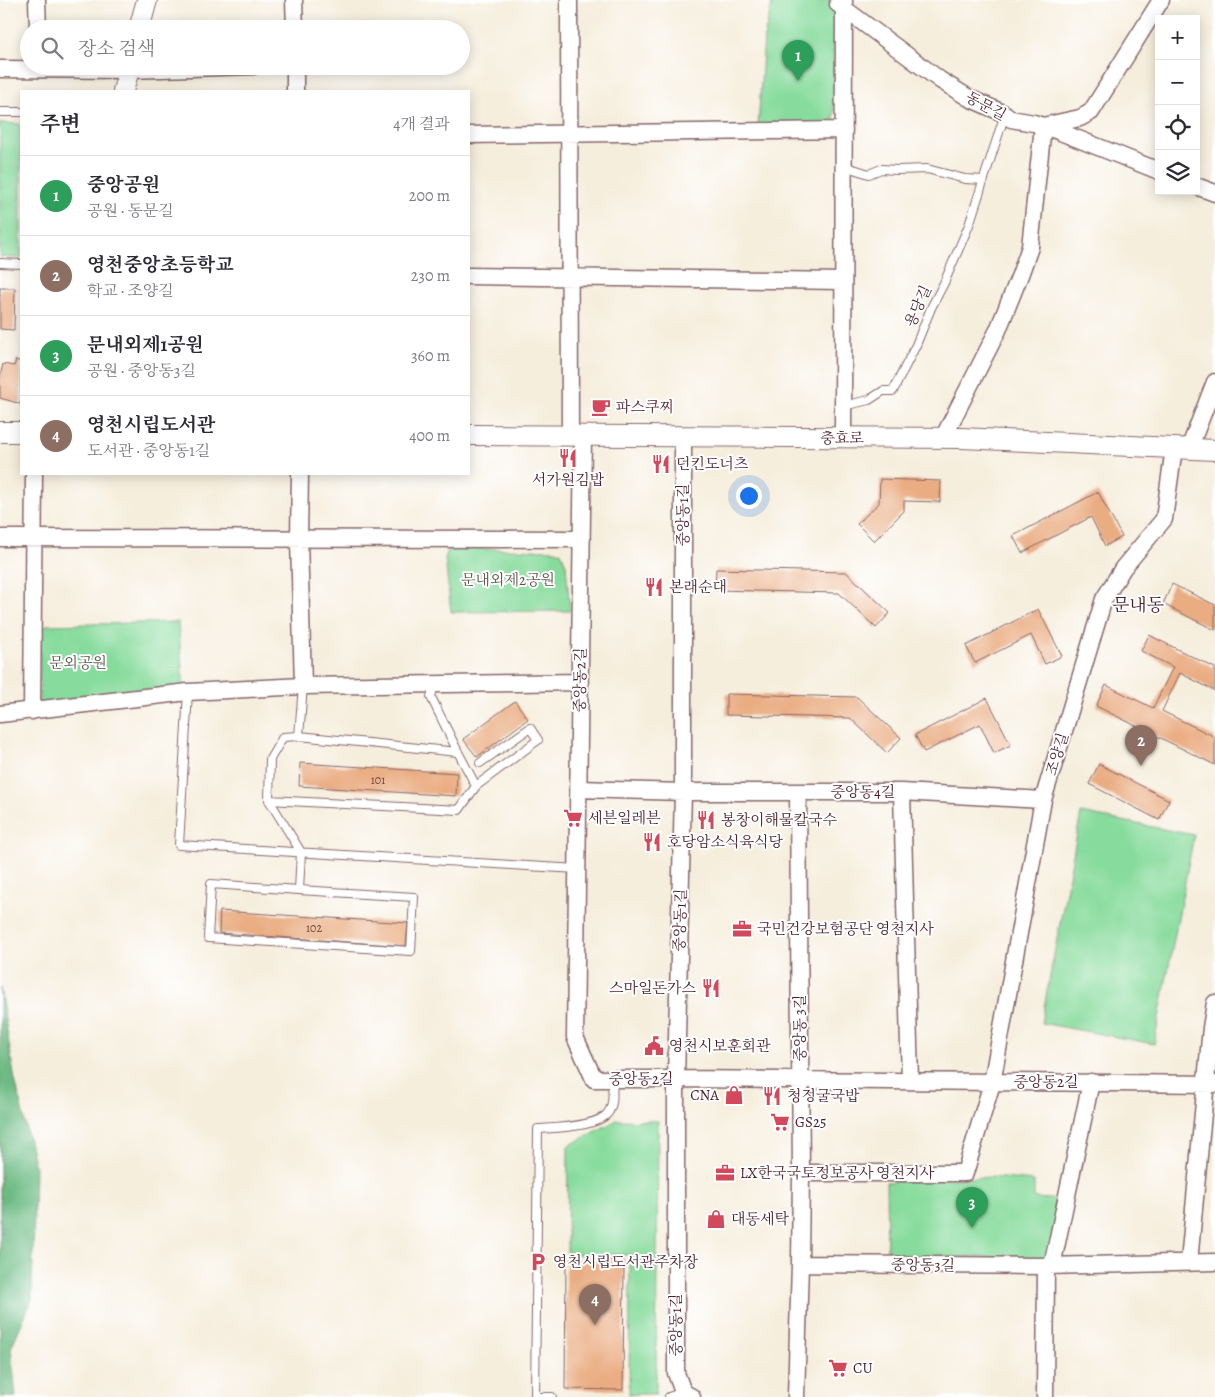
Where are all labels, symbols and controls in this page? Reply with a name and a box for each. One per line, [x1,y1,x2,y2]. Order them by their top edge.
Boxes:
map controls [1155,15,1200,195]
button: + [1155,15,1200,60]
search box [20,20,470,75]
icon: search [38,34,66,62]
text: 장소 검색 [78,36,155,62]
pin: 1 [782,40,814,81]
button: − [1155,60,1200,105]
street label: 동문길 [962,87,1010,125]
button: locate [1155,105,1200,150]
text: 주변 [40,110,81,138]
text: 4개 결과 [393,113,450,135]
button: layers [1155,150,1200,195]
text: 중앙공원 [87,172,160,198]
text: 1 [53,185,59,207]
text: 200 m [409,185,450,207]
text: 공원 · 동문길 [87,200,174,222]
text: 영천중앙초등학교 [87,252,234,278]
text: 2 [52,265,60,287]
text: 230 m [411,265,450,287]
text: 학교 · 조양길 [87,280,174,302]
street label: 용당길 [900,282,936,330]
text: 문내외제1공원 [87,332,204,358]
text: 3 [53,345,59,367]
text: 360 m [411,345,450,367]
text: 공원 · 중앙동3길 [87,360,196,382]
cafe icon: 파스쿠찌 [590,396,612,418]
place label: 파스쿠찌 [616,397,674,417]
text: 영천시립도서관 [87,412,215,438]
text: 4 [52,425,60,447]
text: 400 m [409,425,450,447]
street label: 충효로 [820,428,864,448]
text: 도서관 · 중앙동1길 [87,440,210,462]
restaurant icon: 서가원김밥 [557,447,579,469]
restaurant icon: 던킨도너츠 [650,453,672,475]
place label: 던킨도너츠 [676,454,749,474]
place label: 서가원김밥 [532,470,605,490]
street label: 중앙동1길 [673,483,693,547]
your location [736,483,762,509]
park label: 문내외제2공원 [461,570,555,590]
restaurant icon: 본래순대 [643,576,665,598]
place label: 본래순대 [669,577,727,597]
district label: 문내동 [1112,593,1164,617]
street label: 중앙동2길 [569,647,591,713]
park label: 문외공원 [49,653,107,673]
pin: 2 [1125,725,1157,766]
street label: 조양길 [1041,730,1073,778]
house number: 101 [371,772,385,788]
street label: 중앙동4길 [831,782,895,802]
supermarket icon: 세븐일레븐 [562,807,584,829]
place label: 세븐일레븐 [588,808,661,828]
restaurant icon: 봉창이해물칼국수 [695,809,717,831]
place label: 봉창이해물칼국수 [721,810,837,830]
restaurant icon: 호당암소식육식당 [641,831,663,853]
place label: 호당암소식육식당 [667,832,783,852]
street label: 중앙동1길 [669,888,691,952]
office icon: 국민건강보험공단 영천지사 [731,918,753,940]
place label: 국민건강보험공단 영천지사 [757,919,934,939]
house number: 102 [306,920,322,936]
restaurant icon: 스마일돈가스 [700,977,722,999]
place label: 스마일돈가스 [609,978,696,998]
street label: 중앙동 3길 [790,994,810,1062]
public building icon: 영천시보훈회관 [643,1035,665,1057]
place label: 영천시보훈회관 [669,1036,771,1056]
street label: 중앙동2길 [608,1069,674,1089]
street label: 중앙동2길 [1013,1072,1079,1092]
shop icon: CNA [723,1084,745,1106]
place label: CNA [690,1085,719,1105]
restaurant icon: 청정굴국밥 [761,1085,783,1107]
place label: 청정굴국밥 [787,1086,860,1106]
supermarket icon: GS25 [769,1111,791,1133]
place label: GS25 [795,1112,827,1132]
office icon: LX한국국토정보공사 영천지사 [714,1162,736,1184]
place label: LX한국국토정보공사 영천지사 [740,1163,935,1183]
pin: 3 [956,1187,988,1228]
shop icon: 대동세탁 [705,1208,727,1230]
place label: 대동세탁 [731,1209,789,1229]
parking icon: 영천시립도서관주차장 [527,1251,549,1273]
place label: 영천시립도서관주차장 [553,1252,698,1272]
street label: 중앙동3길 [891,1254,955,1276]
pin: 4 [579,1284,611,1325]
street label: 중앙동1길 [666,1293,686,1357]
supermarket icon: CU [827,1357,849,1379]
place label: CU [853,1358,873,1378]

